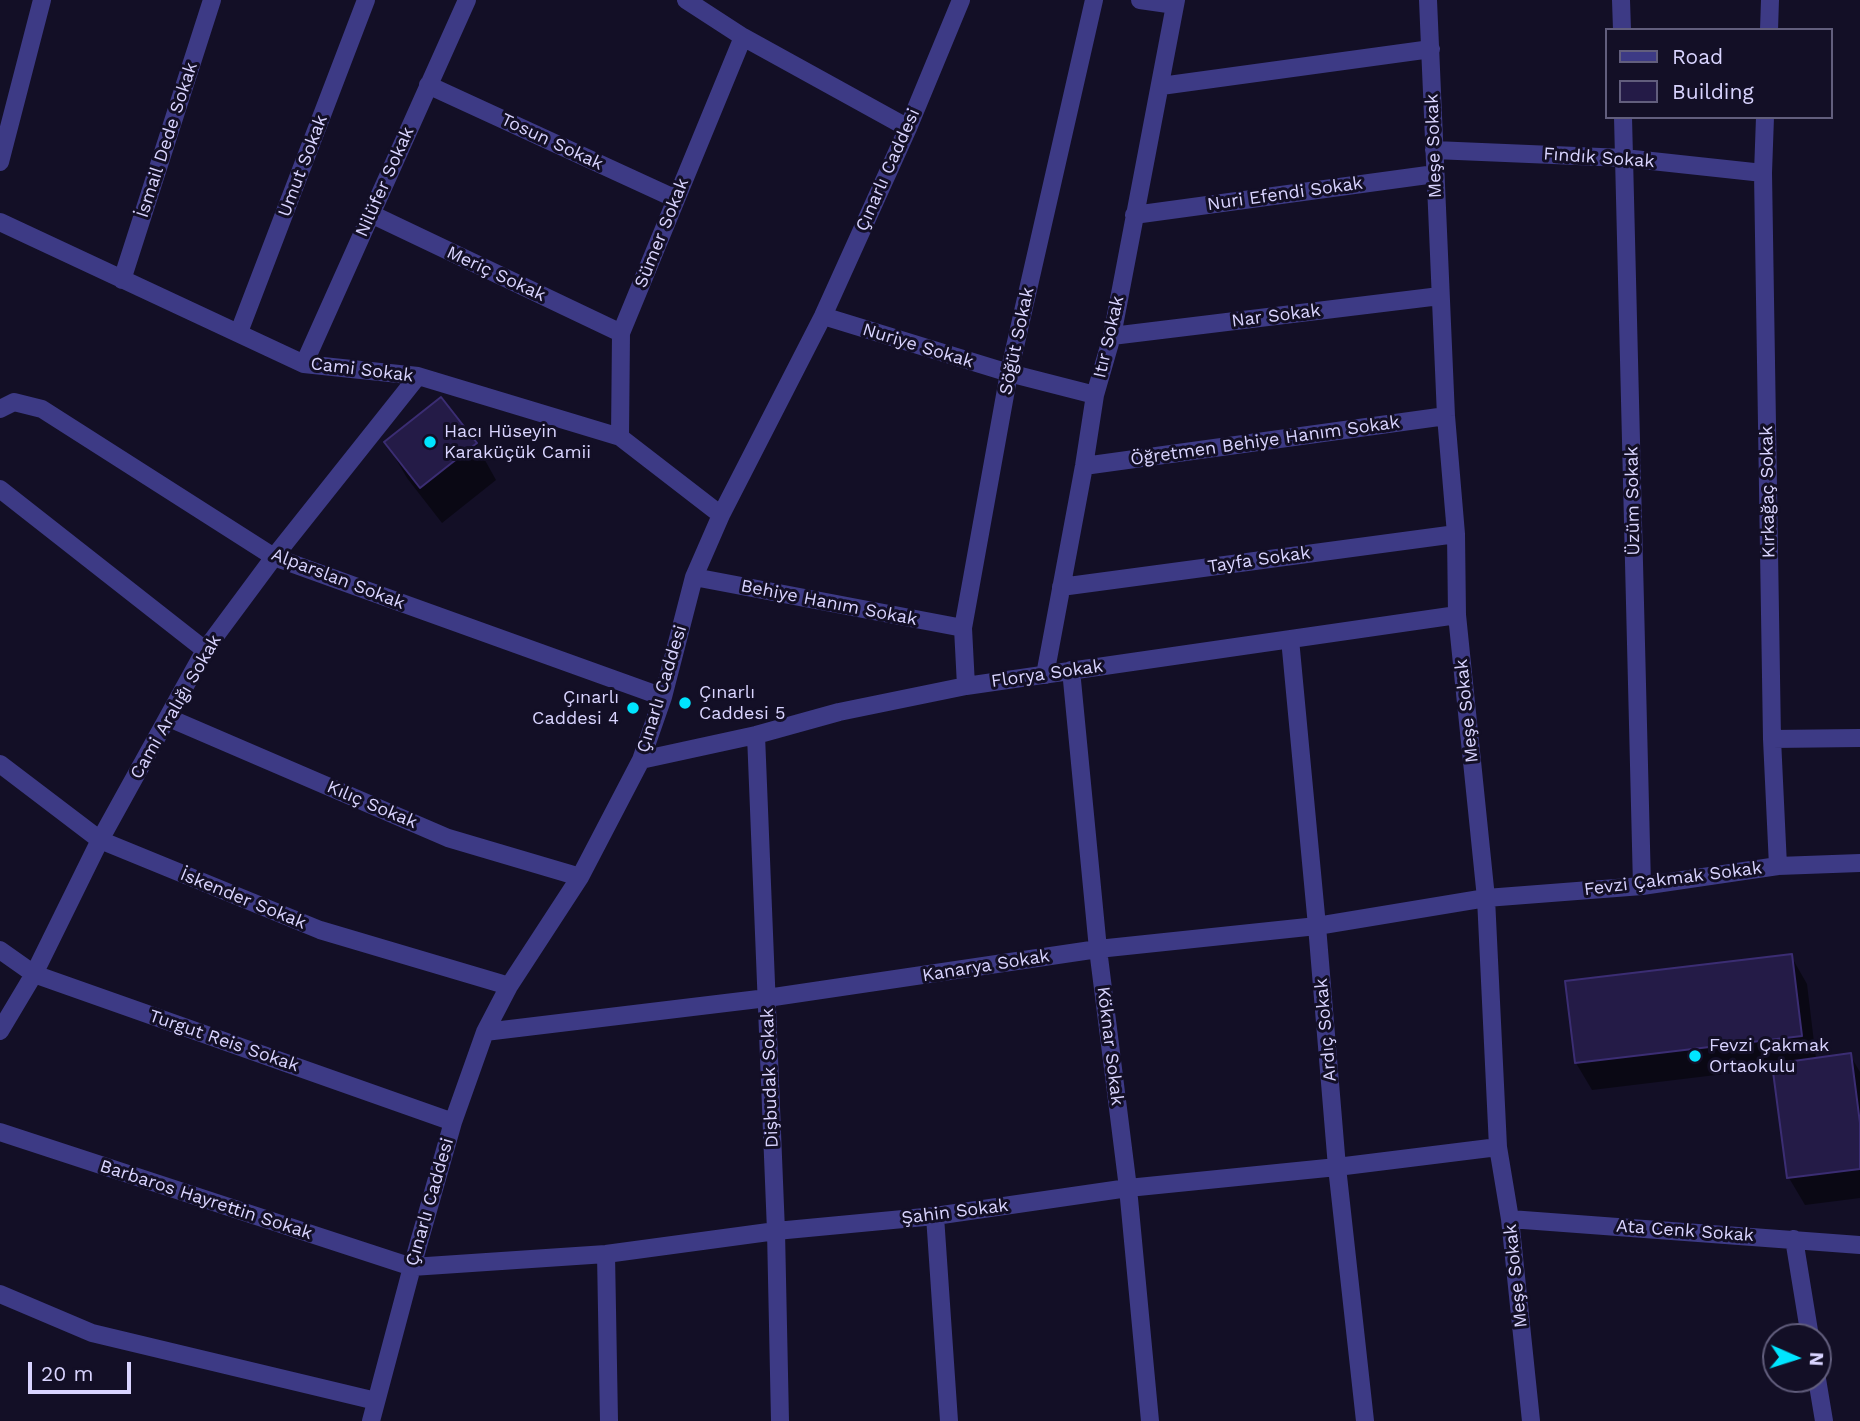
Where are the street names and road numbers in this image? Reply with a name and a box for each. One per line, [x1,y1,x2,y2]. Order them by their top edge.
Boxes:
street label: İsmail Dede Sokak [132,59,202,221]
street label: Meşe Sokak [1421,93,1447,199]
street label: Çınarlı Caddesi [851,105,925,235]
street label: Tosun Sokak [497,109,607,175]
street label: Umut Sokak [274,112,332,220]
street label: Nilüfer Sokak [351,124,419,240]
street label: Fındık Sokak [1543,143,1655,173]
street label: Nuri Efendi Sokak [1206,172,1364,216]
street label: Sümer Sokak [630,175,694,291]
street label: Meriç Sokak [443,242,549,306]
street label: Söğüt Sokak [995,285,1039,397]
street label: Itır Sokak [1089,294,1129,380]
street label: Nar Sokak [1230,300,1322,332]
street label: Nuriye Sokak [860,319,976,373]
street label: Cami Sokak [309,353,415,387]
street label: Öğretmen Behiye Hanım Sokak [1129,411,1401,471]
street label: Kırkağaç Sokak [1756,425,1780,559]
street label: Üzüm Sokak [1621,446,1645,556]
street label: Tayfa Sokak [1206,542,1312,578]
street label: Alparslan Sokak [268,544,408,614]
street label: Behiye Hanım Sokak [739,575,919,631]
street label: Çınarlı Caddesi [632,623,692,755]
street label: Cami Aralığı Sokak [126,631,226,783]
street label: Florya Sokak [990,655,1104,693]
street label: Meşe Sokak [1451,658,1483,764]
street label: Kılıç Sokak [324,776,420,834]
street label: Fevzi Çakmak Sokak [1583,857,1763,901]
street label: İskender Sokak [177,864,309,934]
street label: Kanarya Sokak [921,945,1051,987]
street label: Ardıç Sokak [1311,977,1341,1083]
street label: Köknar Sokak [1092,985,1128,1107]
street label: Turgut Reis Sokak [146,1005,302,1077]
street label: Dişbudak Sokak [757,1008,783,1148]
street label: Çınarlı Caddesi [401,1136,459,1268]
street label: Barbaros Hayrettin Sokak [97,1155,315,1245]
street label: Şahin Sokak [900,1195,1010,1229]
street label: Ata Cenk Sokak [1615,1215,1755,1247]
street label: Meşe Sokak [1500,1223,1532,1329]

